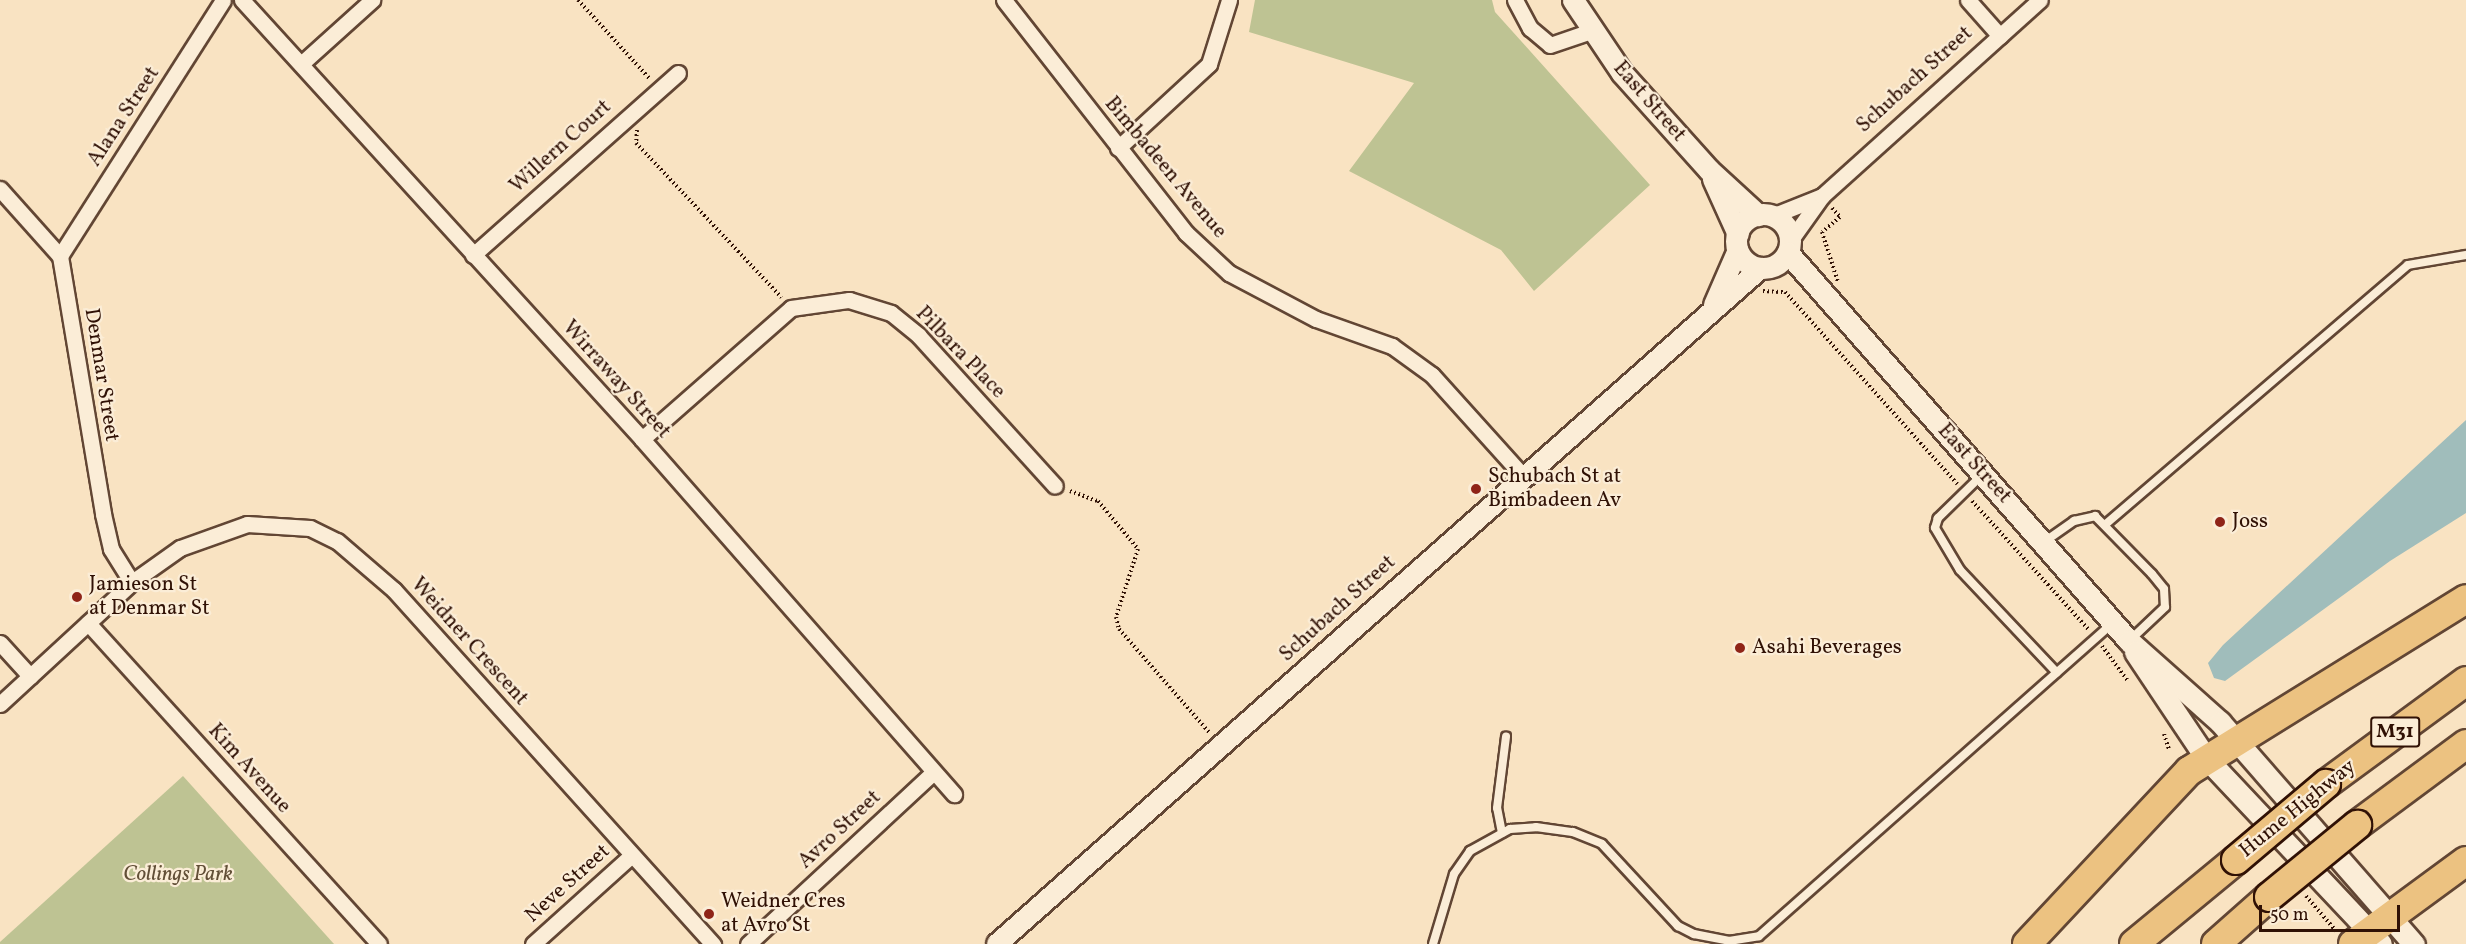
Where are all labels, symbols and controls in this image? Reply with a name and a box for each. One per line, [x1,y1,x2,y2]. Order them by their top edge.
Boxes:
street label: Schubach Street [1852,21,1978,139]
street label: East Street [1607,56,1691,148]
street label: Alana Street [82,62,166,172]
street label: Bimbadeen Avenue [1098,92,1232,244]
street label: Willern Court [505,95,617,199]
street label: Pilbara Place [910,302,1010,404]
street label: Denmar Street [78,306,124,444]
street label: Wirraway Street [556,316,676,444]
street label: East Street [1932,419,2016,509]
place label: Schubach St at Bimbadeen Av [1488,464,1621,514]
marker: Schubach St at Bimbadeen Av [1469,482,1483,496]
place label: Joss [2232,509,2268,535]
marker: Joss [2213,515,2227,529]
street label: Schubach Street [1275,550,1401,668]
place label: Jamieson St at Denmar St [89,572,210,622]
street label: Weidner Crescent [405,573,533,711]
marker: Jamieson St at Denmar St [70,590,84,604]
place label: Asahi Beverages [1752,635,1902,661]
marker: Asahi Beverages [1733,641,1747,655]
road number: M31 [2370,715,2420,749]
street label: Kim Avenue [202,719,296,819]
street label: Hume Highway [2235,754,2361,864]
street label: Avro Street [793,785,887,875]
street label: Neve Street [520,839,616,929]
park label: Collings Park [123,862,233,888]
place label: Weidner Cres at Avro St [721,889,845,939]
scale bar [2262,893,2403,931]
text: 50 m [2270,903,2309,928]
marker: Weidner Cres at Avro St [702,907,716,921]

